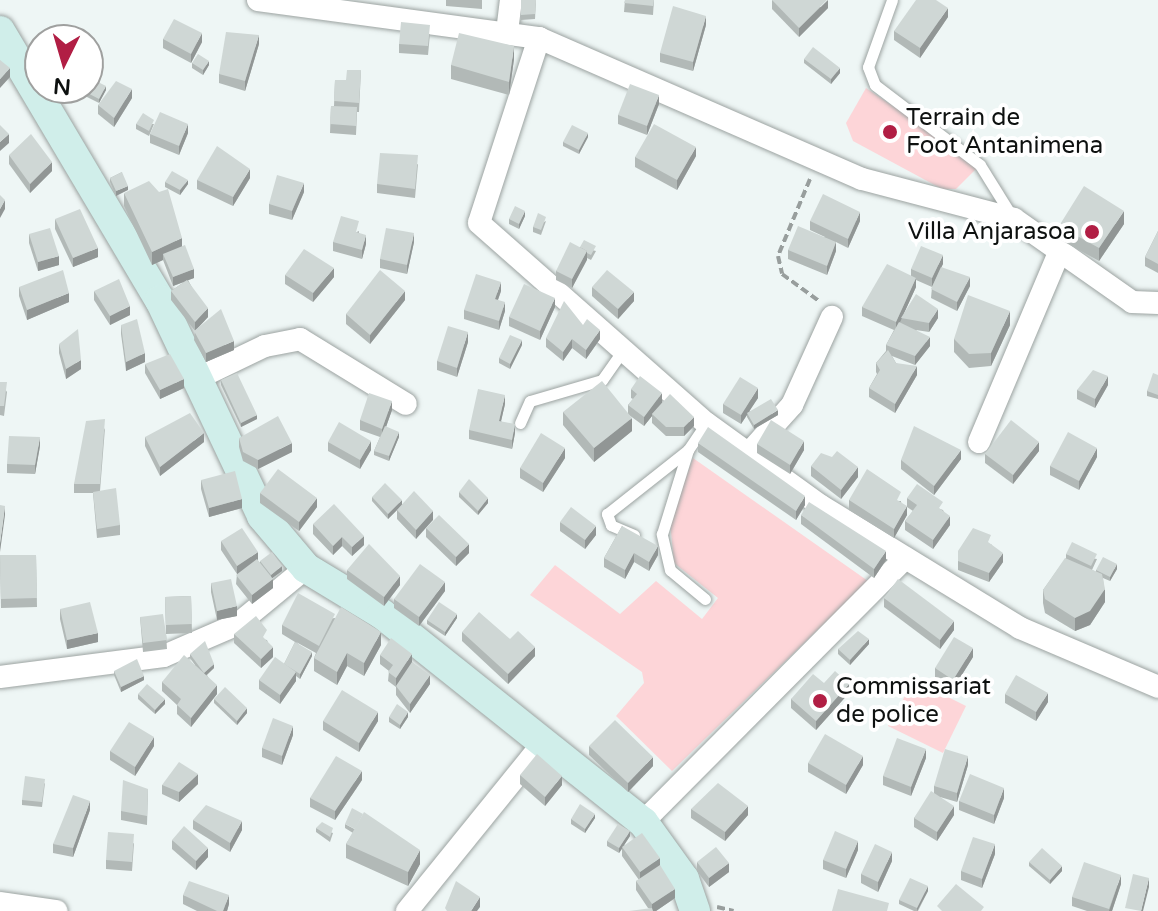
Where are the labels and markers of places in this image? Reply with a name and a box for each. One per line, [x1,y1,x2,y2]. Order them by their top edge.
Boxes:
place label: Terrain de Foot Antanimena [906,104,1103,160]
marker: Terrain de Foot Antanimena [881,123,899,141]
place label: Villa Anjarasoa [908,218,1076,246]
marker: Villa Anjarasoa [1083,223,1101,241]
place label: Commissariat de police [836,673,991,729]
marker: Commissariat de police [811,692,829,710]

